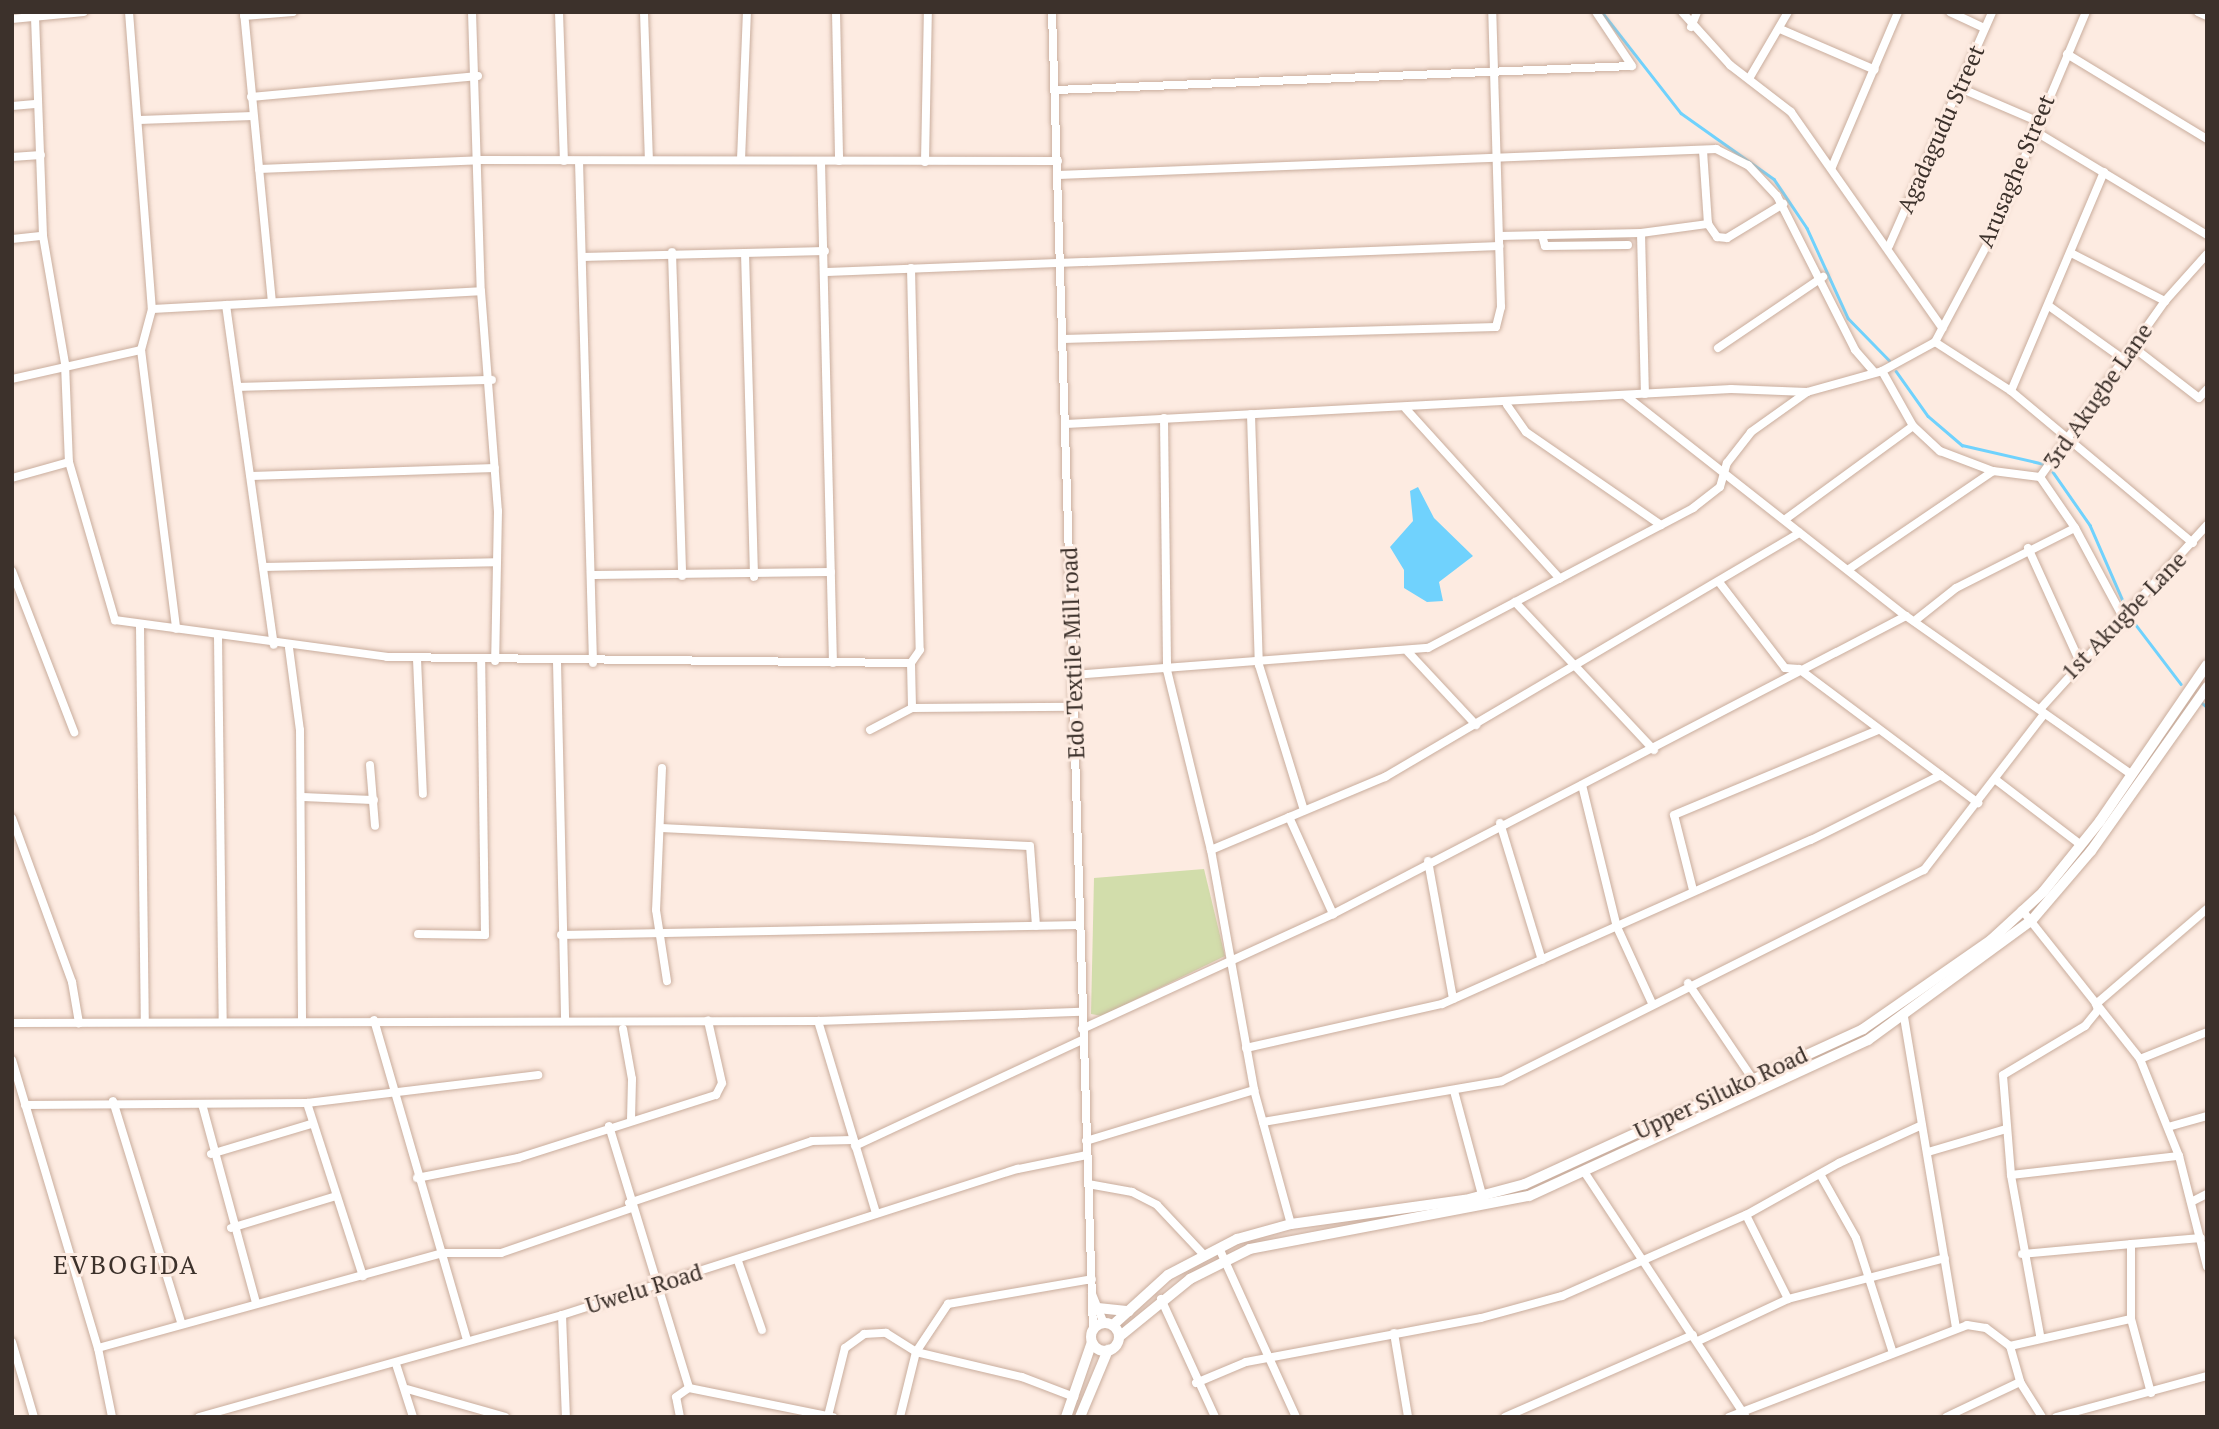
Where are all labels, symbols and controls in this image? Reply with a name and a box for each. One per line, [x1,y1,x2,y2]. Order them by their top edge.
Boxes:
street label: Agadagudu Street [1892,41,1990,217]
street label: Arusaghe Street [1971,90,2061,252]
street label: 3rd Akugbe Lane [2038,318,2158,474]
street label: 1st Akugbe Lane [2056,546,2192,686]
street label: Edo Textile Mill road [1056,547,1090,759]
street label: Upper Siluko Road [1630,1041,1812,1145]
district label: EVBOGIDA [54,1249,198,1281]
street label: Uwelu Road [582,1258,706,1320]

